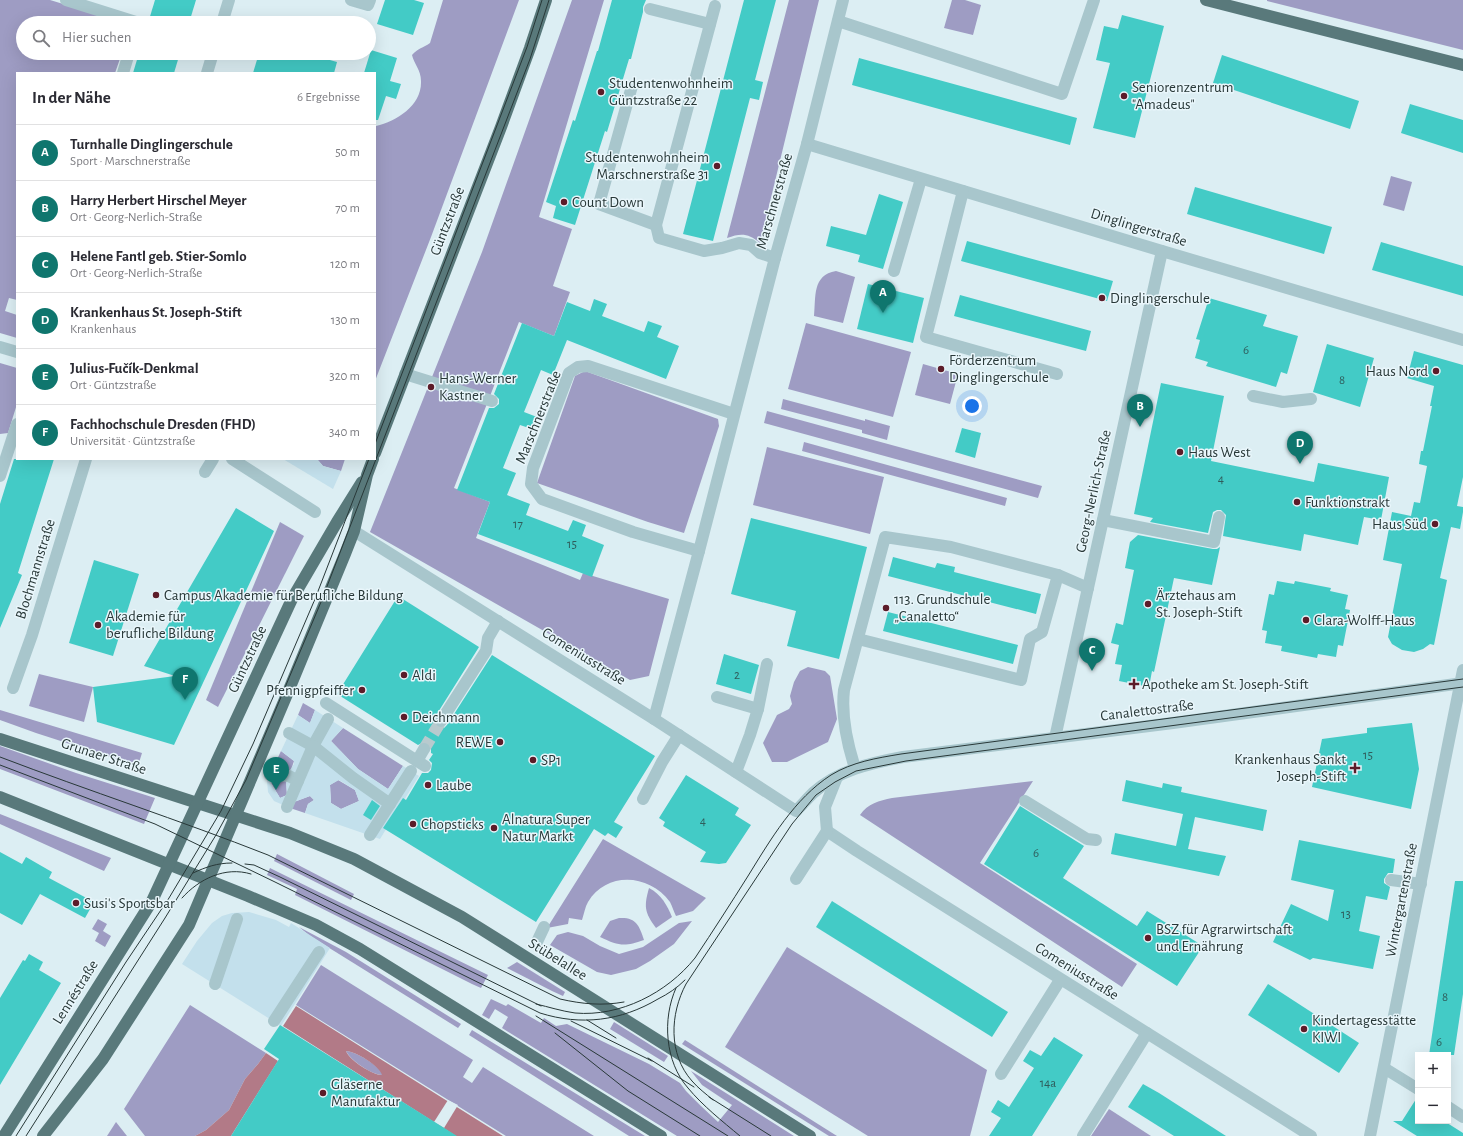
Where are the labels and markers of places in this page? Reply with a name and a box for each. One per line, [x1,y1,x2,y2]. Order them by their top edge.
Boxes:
place label: Studentenwohnheim Güntzstraße 22 [609,76,733,108]
place label: Seniorenzentrum "Amadeus" [1132,80,1234,112]
marker: Studentenwohnheim Güntzstraße 22 [596,87,606,97]
marker: Seniorenzentrum "Amadeus" [1119,91,1129,101]
place label: Studentenwohnheim Marschnerstraße 31 [585,150,709,182]
marker: Studentenwohnheim Marschnerstraße 31 [712,161,722,171]
place label: Count Down [572,195,644,210]
marker: Count Down [559,197,569,207]
pin: A [870,280,896,313]
place label: Dinglingerschule [1110,291,1210,306]
marker: Dinglingerschule [1097,293,1107,303]
place label: Förderzentrum Dinglingerschule [949,353,1049,385]
marker: Förderzentrum Dinglingerschule [936,364,946,374]
place label: Haus Nord [1366,364,1428,379]
marker: Haus Nord [1431,366,1441,376]
place label: Hans-Werner Kastner [439,371,517,403]
marker: Hans-Werner Kastner [426,382,436,392]
pin: B [1127,394,1153,427]
pin: D [1287,431,1313,464]
place label: Haus West [1188,445,1251,460]
marker: Haus West [1175,447,1185,457]
place label: Funktionstrakt [1305,495,1390,510]
marker: Funktionstrakt [1292,497,1302,507]
place label: Haus Süd [1372,517,1427,532]
marker: Haus Süd [1430,519,1440,529]
place label: Ärztehaus am St. Joseph-Stift [1156,587,1243,620]
place label: Campus Akademie für Berufliche Bildung [164,588,404,603]
marker: Campus Akademie für Berufliche Bildung [151,590,161,600]
place label: 113. Grundschule „Canaletto“ [894,592,990,624]
marker: Ärztehaus am St. Joseph-Stift [1143,599,1153,609]
marker: 113. Grundschule „Canaletto“ [881,603,891,613]
place label: Akademie für berufliche Bildung [106,609,215,641]
place label: Clara-Wolff-Haus [1314,613,1414,628]
marker: Clara-Wolff-Haus [1301,615,1311,625]
marker: Akademie für berufliche Bildung [93,620,103,630]
pin: C [1079,638,1105,671]
pin: F [172,667,198,700]
place label: Aldi [412,668,436,683]
marker: Aldi [399,670,409,680]
place label: Apotheke am St. Joseph-Stift [1142,677,1309,692]
marker: Apotheke am St. Joseph-Stift [1129,679,1139,689]
place label: Pfennigpfeiffer [266,683,354,698]
marker: Pfennigpfeiffer [357,685,367,695]
place label: Deichmann [412,710,480,725]
marker: Deichmann [399,712,409,722]
place label: REWE [456,735,492,750]
marker: REWE [495,737,505,747]
place label: Krankenhaus Sankt Joseph-Stift [1234,752,1346,784]
place label: SP1 [541,753,561,768]
marker: SP1 [528,755,538,765]
pin: E [263,757,289,790]
marker: Krankenhaus Sankt Joseph-Stift [1349,762,1361,774]
place label: Laube [436,778,472,793]
marker: Laube [423,780,433,790]
place label: Alnatura Super Natur Markt [502,812,590,844]
place label: Chopsticks [421,817,484,832]
marker: Chopsticks [408,819,418,829]
marker: Alnatura Super Natur Markt [489,823,499,833]
place label: Susi's Sportsbar [84,896,175,911]
marker: Susi's Sportsbar [71,898,81,908]
place label: BSZ für Agrarwirtschaft und Ernährung [1156,922,1292,954]
marker: BSZ für Agrarwirtschaft und Ernährung [1143,933,1153,943]
place label: Kindertagesstätte KIWI [1312,1013,1416,1045]
marker: Kindertagesstätte KIWI [1299,1024,1309,1034]
place label: Gläserne Manufaktur [331,1077,400,1109]
marker: Gläserne Manufaktur [318,1088,328,1098]

